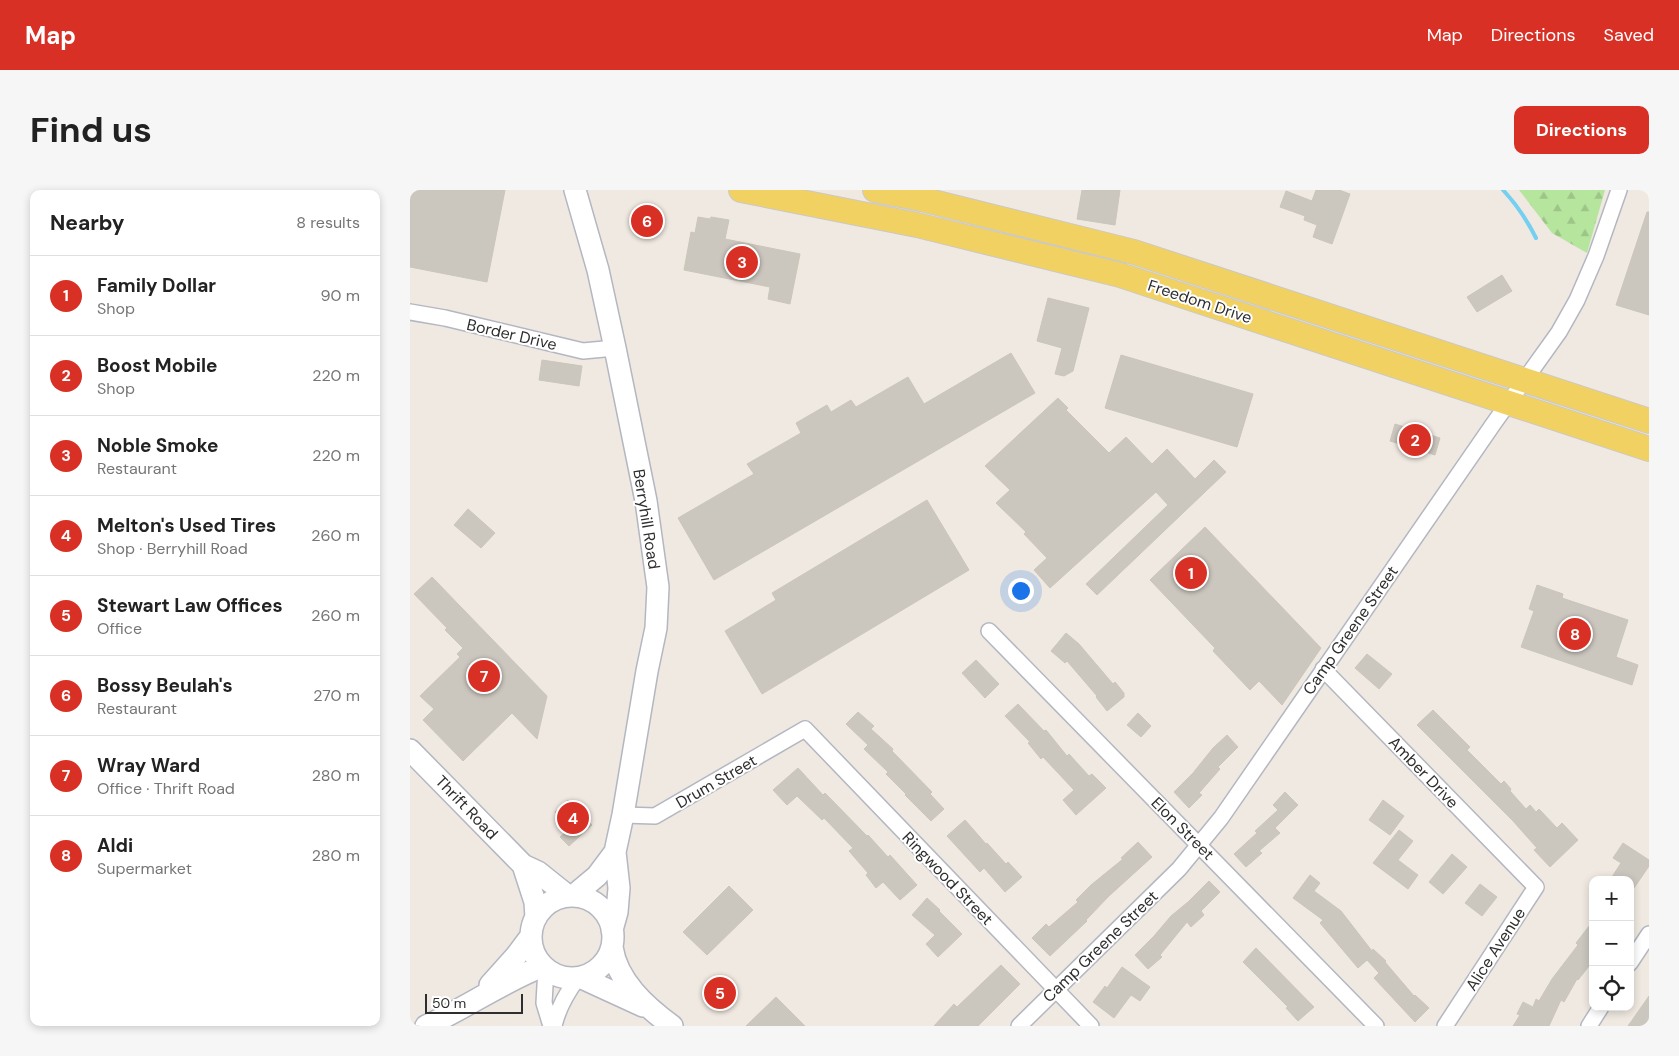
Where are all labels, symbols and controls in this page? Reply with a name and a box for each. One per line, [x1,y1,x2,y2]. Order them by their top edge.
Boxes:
text: Map [25,20,76,51]
text: Map [1427,23,1463,47]
text: Directions [1491,23,1576,47]
text: Saved [1604,23,1654,47]
button: Directions [1514,106,1649,154]
text: Find us [30,107,152,153]
pin: 6 [631,202,663,240]
text: Nearby [50,209,124,237]
text: 8 results [296,212,360,233]
pin: 3 [726,243,758,281]
text: Family Dollar [97,273,216,298]
street label: Freedom Drive [1145,275,1255,328]
text: 1 [63,285,69,306]
text: 90 m [320,285,360,306]
text: Shop [97,298,135,319]
street label: Border Drive [465,314,559,355]
text: Boost Mobile [97,353,217,378]
text: 2 [61,365,71,386]
text: 220 m [312,365,360,386]
text: Shop [97,378,135,399]
pin: 2 [1399,421,1431,459]
text: Noble Smoke [97,433,218,458]
text: 3 [61,445,71,466]
text: 220 m [312,445,360,466]
text: Restaurant [97,458,177,479]
street label: Berryhill Road [628,467,665,571]
text: Melton's Used Tires [97,513,276,538]
text: 4 [61,525,71,546]
text: 260 m [311,525,360,546]
text: Shop · Berryhill Road [97,538,248,559]
pin: 1 [1175,554,1207,592]
street label: Camp Greene Street [1298,562,1403,699]
your location [1008,578,1034,604]
text: Stewart Law Offices [97,593,283,618]
text: 5 [61,605,71,626]
text: 260 m [311,605,360,626]
pin: 8 [1559,615,1591,653]
text: Office [97,618,142,639]
pin: 7 [468,657,500,695]
text: Bossy Beulah's [97,673,232,698]
text: 6 [61,685,71,706]
text: 270 m [313,685,360,706]
text: Restaurant [97,698,177,719]
street label: Amber Drive [1384,732,1463,813]
street label: Drum Street [672,750,760,813]
text: Wray Ward [97,753,200,778]
text: 7 [62,765,70,786]
text: 280 m [312,765,360,786]
street label: Thrift Road [431,771,502,844]
text: Office · Thrift Road [97,778,235,799]
street label: Elon Street [1147,792,1219,864]
pin: 4 [557,799,589,837]
street label: Ringwood Street [898,827,998,930]
text: Aldi [97,833,133,858]
text: 8 [61,845,71,866]
text: 280 m [312,845,360,866]
text: Supermarket [97,858,192,879]
map controls [1589,876,1634,1011]
button: + [1589,876,1634,921]
street label: Camp Greene Street [1038,886,1162,1007]
street label: Alice Avenue [1461,904,1530,995]
button: − [1589,921,1634,966]
button: locate [1589,966,1634,1011]
pin: 5 [704,974,736,1012]
scale bar [425,991,522,1014]
text: 50 m [432,994,466,1012]

